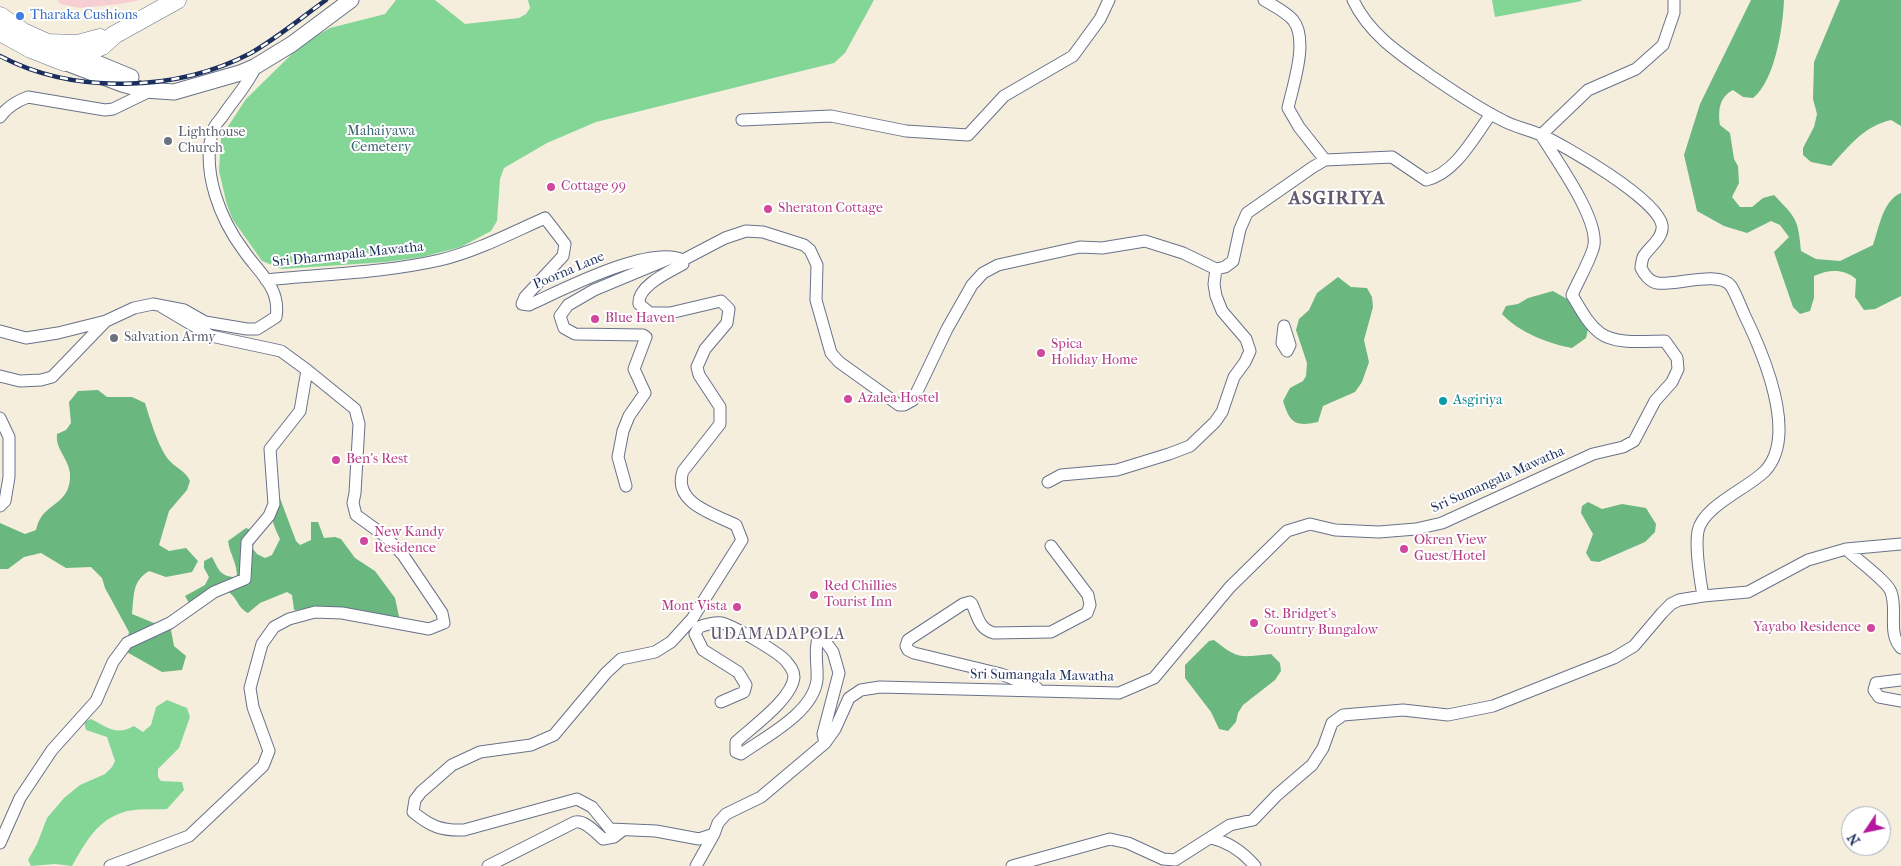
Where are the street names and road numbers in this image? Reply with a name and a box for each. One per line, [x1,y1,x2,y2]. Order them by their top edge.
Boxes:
street label: Sri Dharmapala Mawatha [272,239,424,271]
street label: Poorna Lane [531,248,607,294]
street label: Sri Sumangala Mawatha [1429,443,1567,517]
street label: Sri Sumangala Mawatha [970,666,1114,686]

